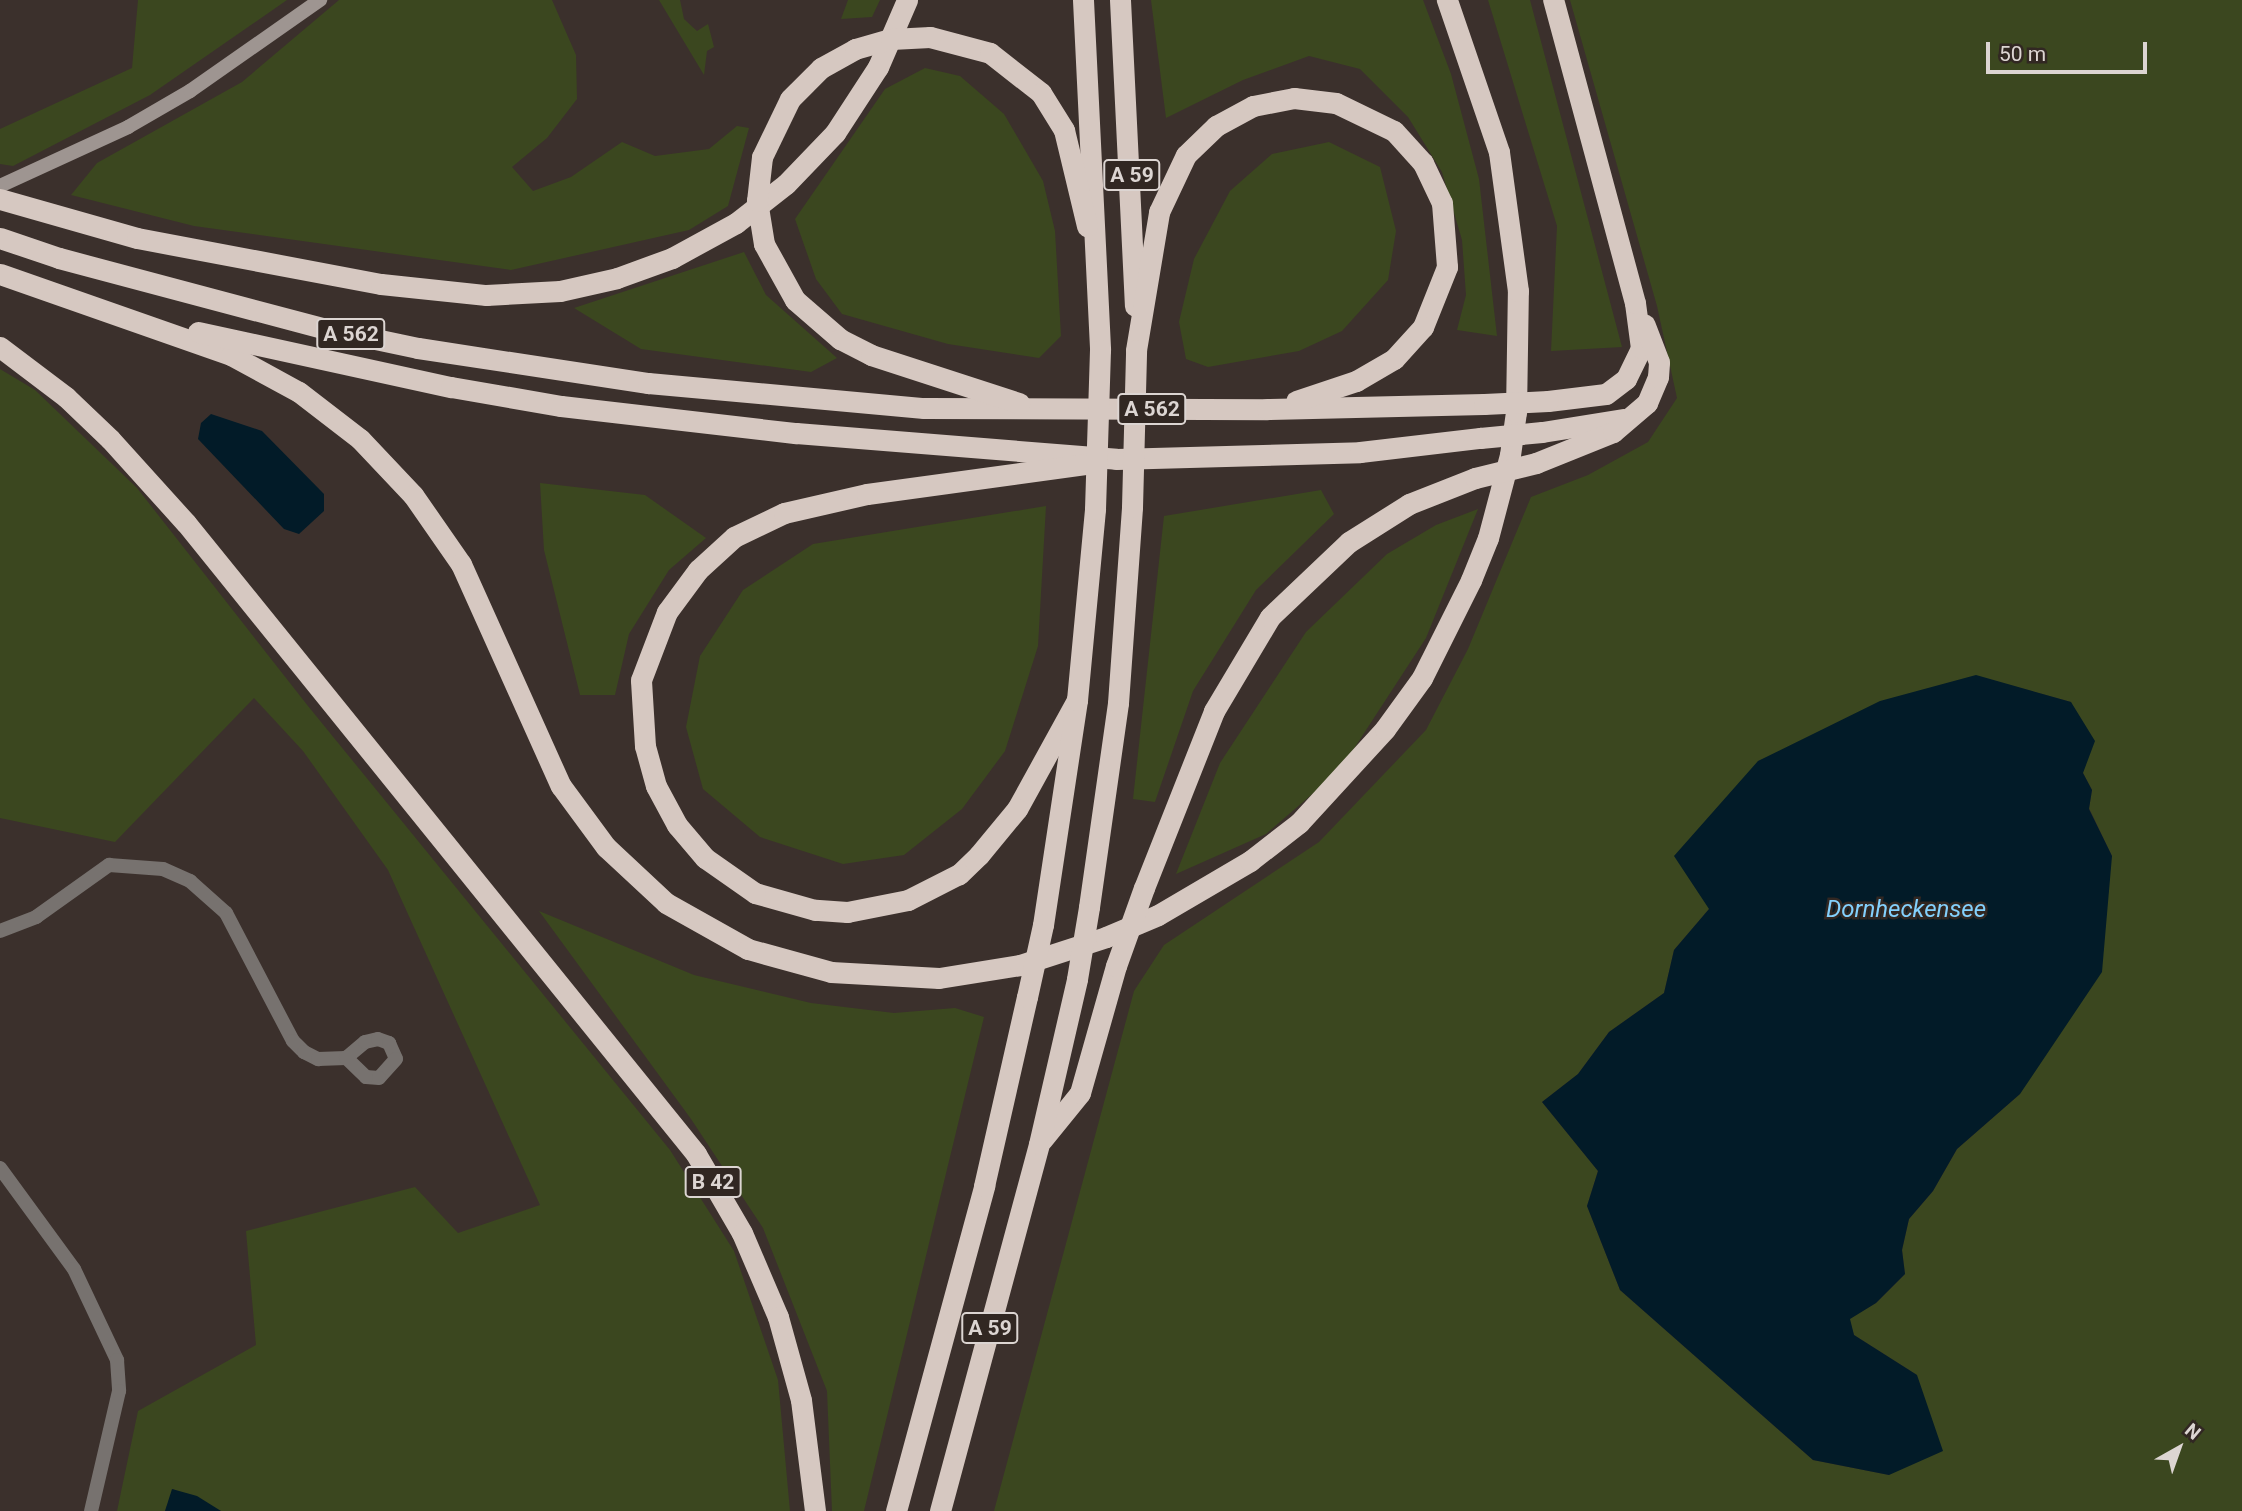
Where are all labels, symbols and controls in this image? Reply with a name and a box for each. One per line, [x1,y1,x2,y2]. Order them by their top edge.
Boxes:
scale bar [1990,28,2151,72]
text: 50 m [1999,42,2046,66]
road number: A 59 [1102,158,1162,192]
road number: A 562 [316,316,386,352]
road number: A 562 [1117,392,1187,426]
water label: Dornheckensee [1826,896,1986,924]
road number: B 42 [683,1164,743,1200]
road number: A 59 [960,1310,1020,1346]
north arrow [2144,1413,2214,1483]
text: N [2180,1418,2205,1445]

